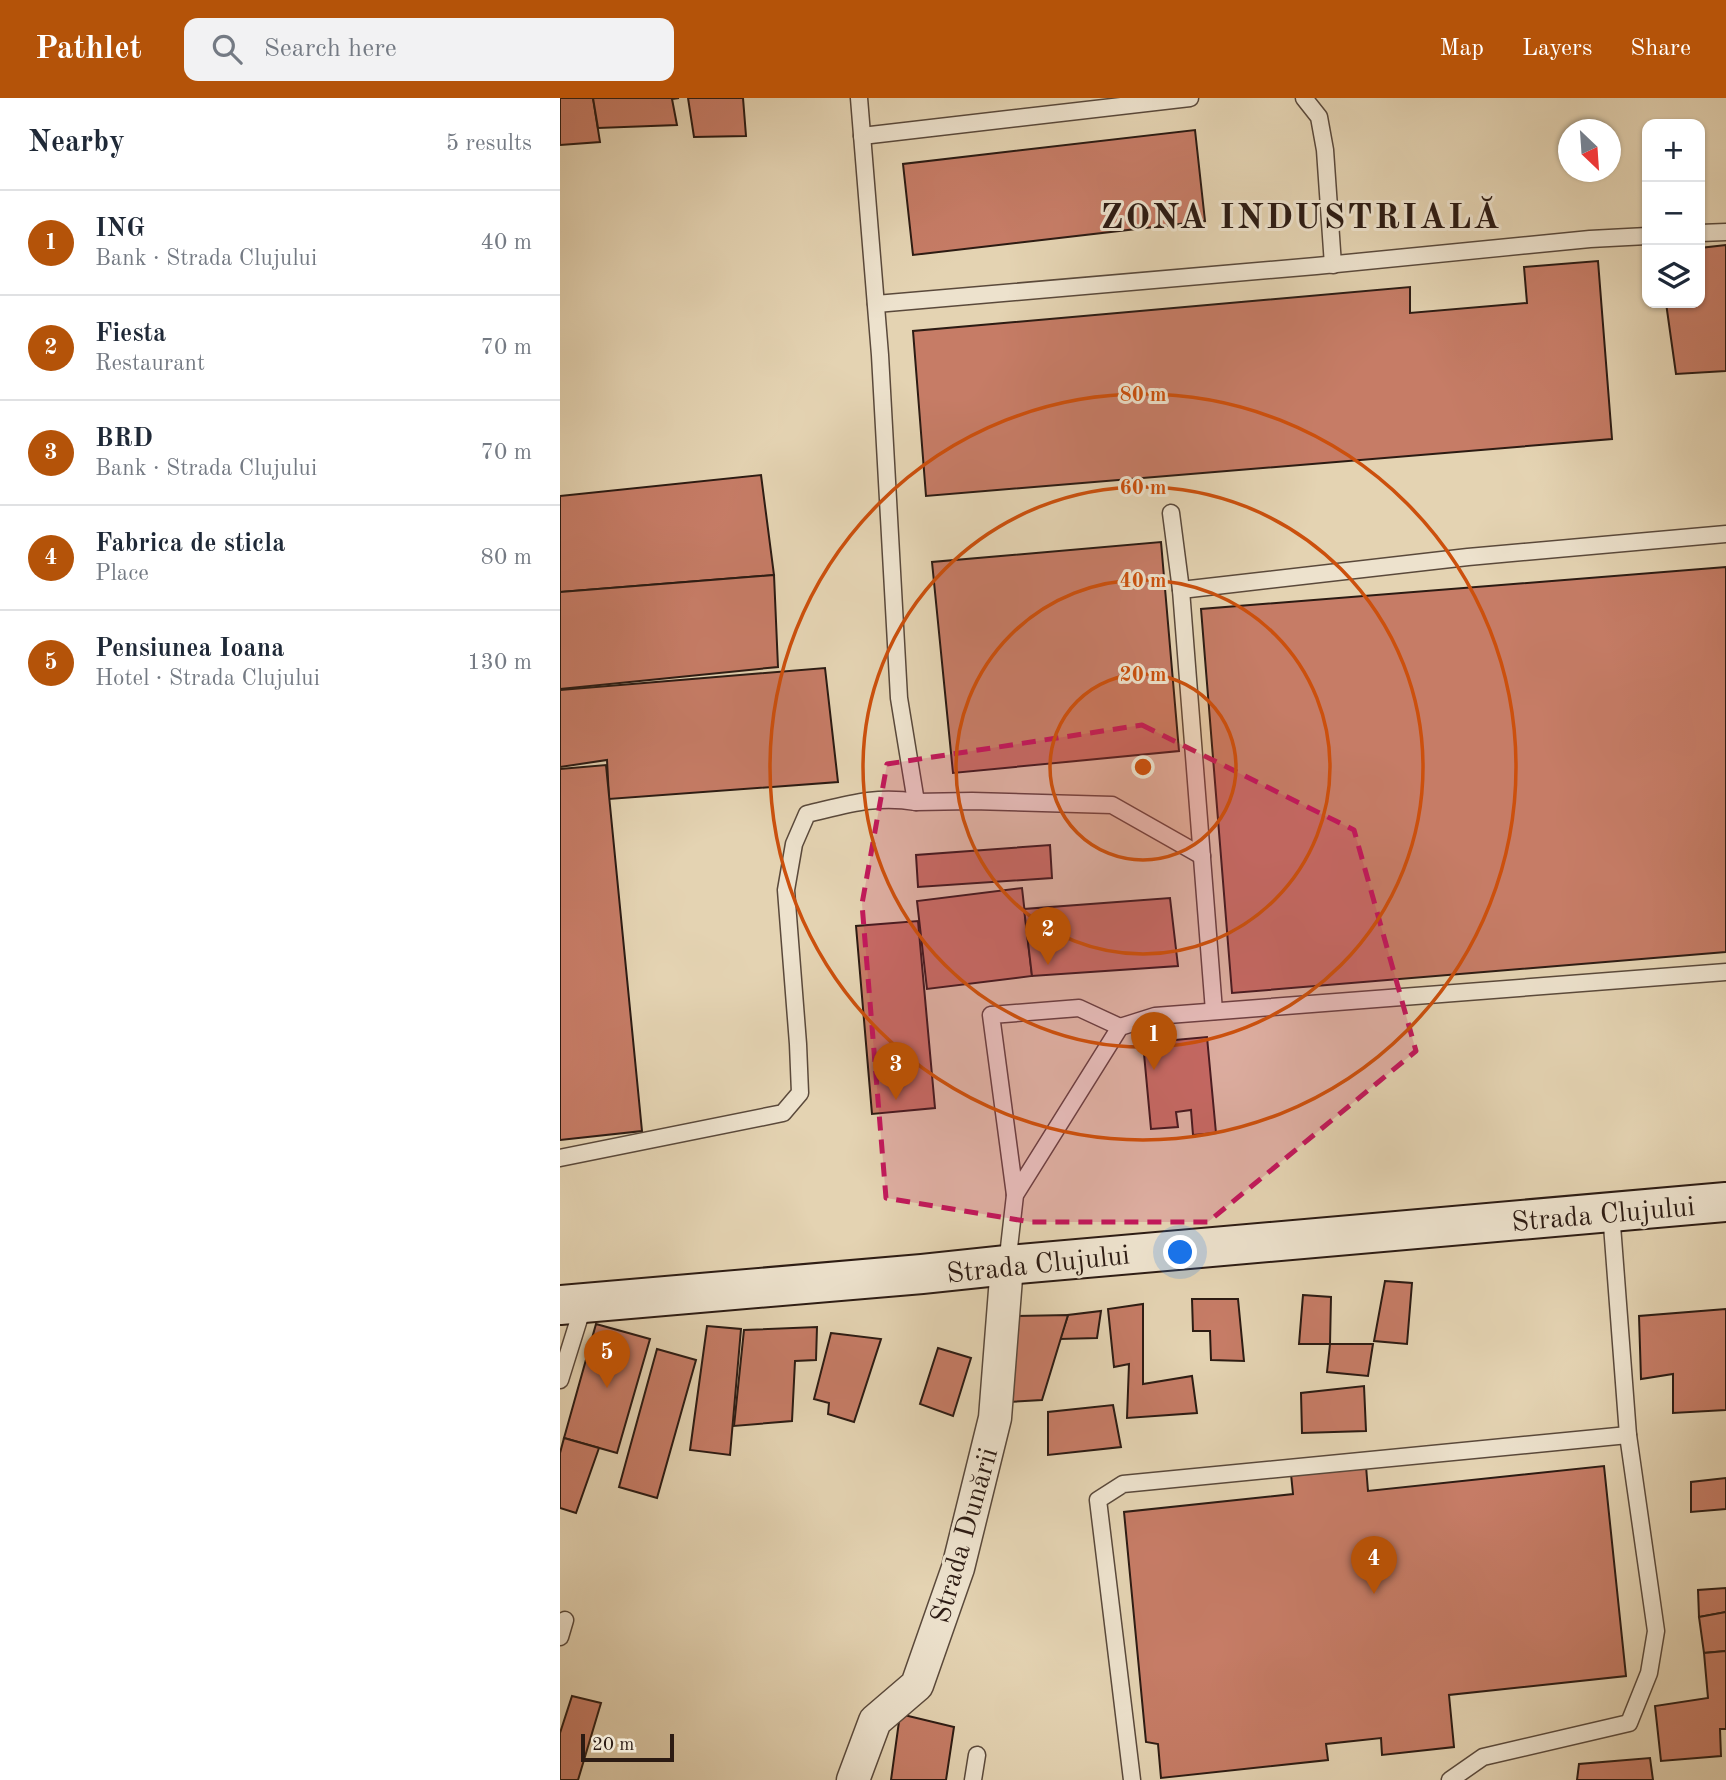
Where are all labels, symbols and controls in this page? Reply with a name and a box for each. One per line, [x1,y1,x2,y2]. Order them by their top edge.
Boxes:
search box [184,18,674,81]
icon: search [208,30,246,68]
text: Pathlet [35,33,142,66]
text: Search here [264,36,397,62]
text: Map [1440,37,1484,61]
text: Layers [1522,37,1592,61]
text: Share [1630,37,1691,61]
north arrow [1558,119,1621,182]
map controls [1642,119,1705,308]
button: + [1642,119,1705,182]
text: Nearby [28,128,125,158]
text: 5 results [446,132,532,155]
button: − [1642,182,1705,245]
district label: ZONA INDUSTRIALĂ [1101,196,1501,236]
text: ING [95,216,145,242]
text: 1 [44,231,58,254]
text: 40 m [481,231,532,254]
button: layers [1642,245,1705,308]
text: Bank · Strada Clujului [95,247,317,270]
text: Fiesta [95,321,166,347]
text: 2 [44,336,58,359]
text: 70 m [481,336,532,359]
text: Restaurant [95,352,205,375]
text: 80 m [1119,385,1167,406]
text: BRD [95,426,153,452]
text: 3 [44,441,58,464]
text: 70 m [481,441,532,464]
text: Bank · Strada Clujului [95,457,317,480]
text: 60 m [1119,478,1167,499]
text: Fabrica de sticla [95,531,285,557]
text: 4 [44,546,58,569]
text: 80 m [481,546,532,569]
text: Place [95,562,149,585]
text: 40 m [1119,571,1167,592]
text: Pensiunea Ioana [95,636,284,662]
text: 5 [44,651,58,674]
text: 130 m [467,651,532,674]
text: 20 m [1119,665,1167,686]
text: Hotel · Strada Clujului [95,667,320,690]
centre of rings [1131,755,1155,779]
pin: 2 [1025,907,1071,965]
pin: 1 [1131,1012,1177,1070]
pin: 3 [873,1042,919,1100]
street label: Strada Clujului [1510,1194,1696,1238]
your location [1163,1235,1197,1269]
street label: Strada Clujului [945,1242,1131,1290]
pin: 5 [584,1330,630,1388]
street label: Strada Dunării [927,1445,1004,1627]
pin: 4 [1351,1536,1397,1594]
scale bar [581,1731,674,1763]
text: 20 m [592,1736,634,1755]

